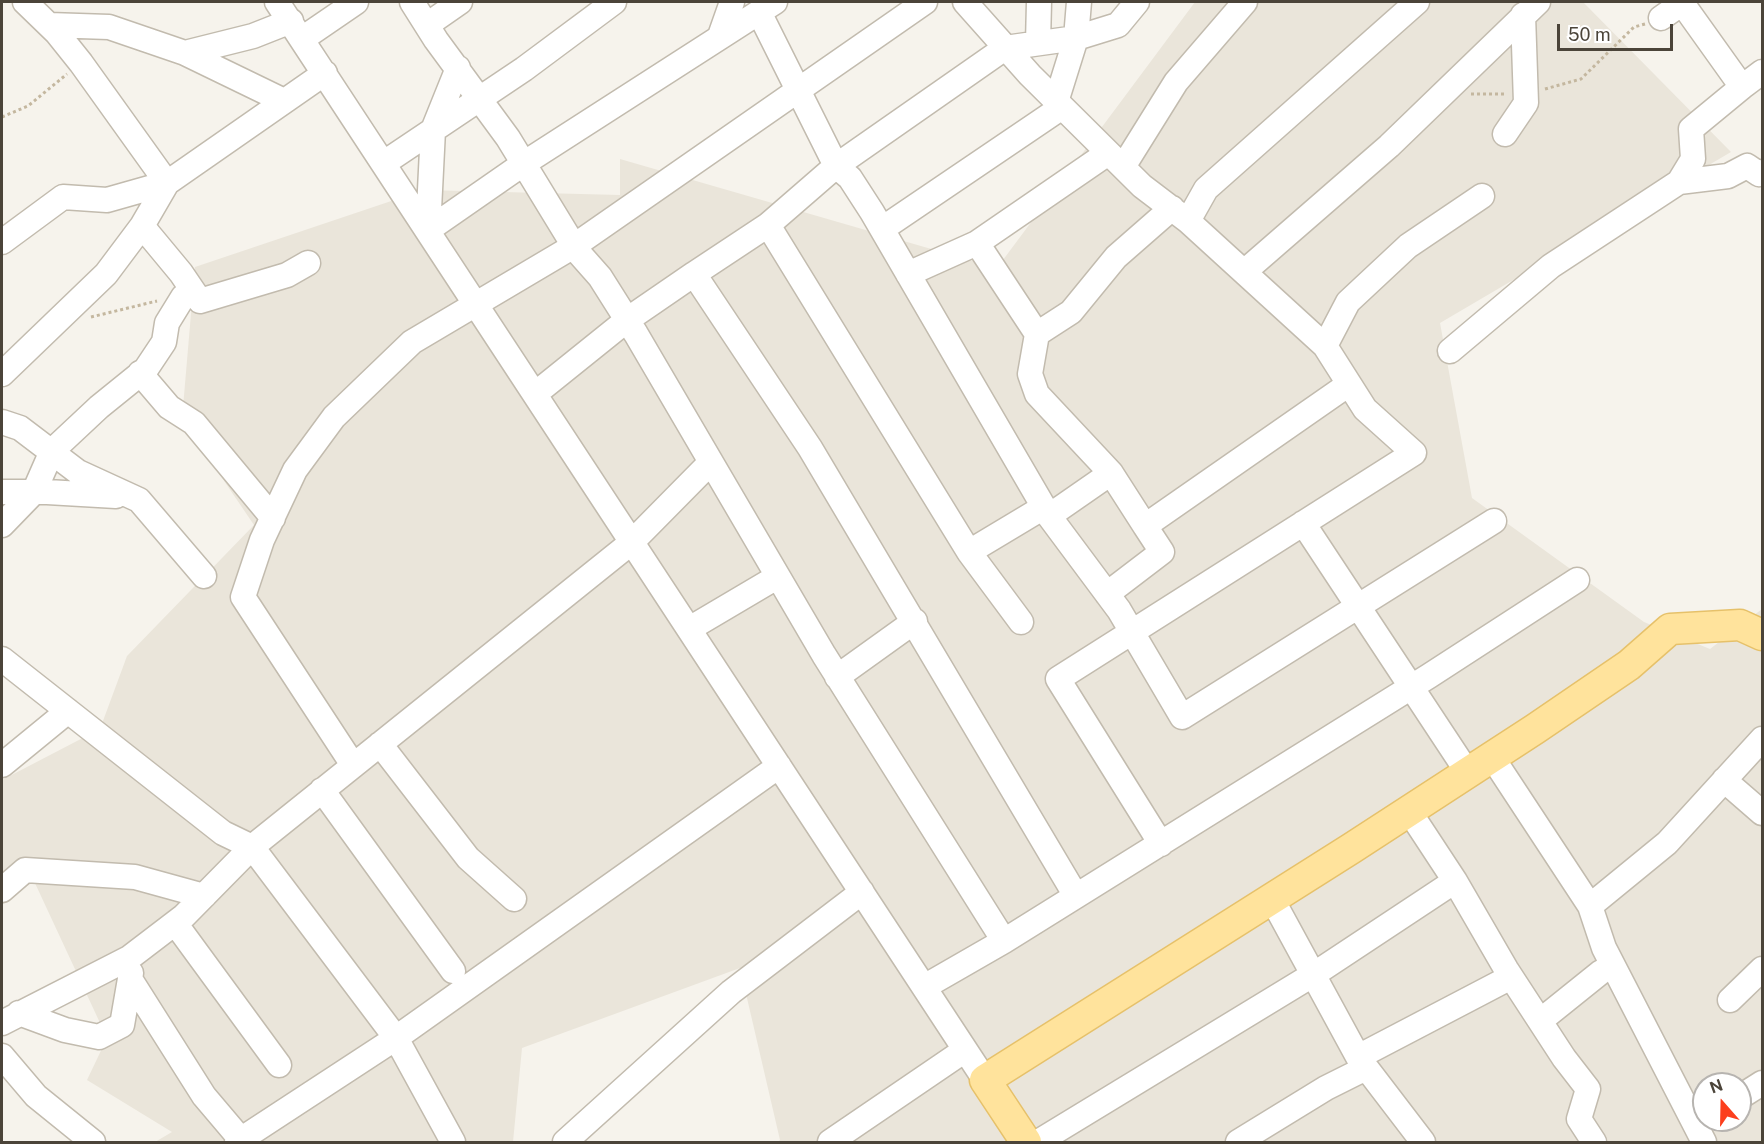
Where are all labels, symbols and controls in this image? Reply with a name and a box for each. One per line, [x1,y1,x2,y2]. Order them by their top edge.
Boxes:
scale bar [1560,12,1676,50]
text: 50 m [1568,24,1611,45]
north arrow [1692,1072,1752,1132]
text: N [1707,1075,1725,1098]

